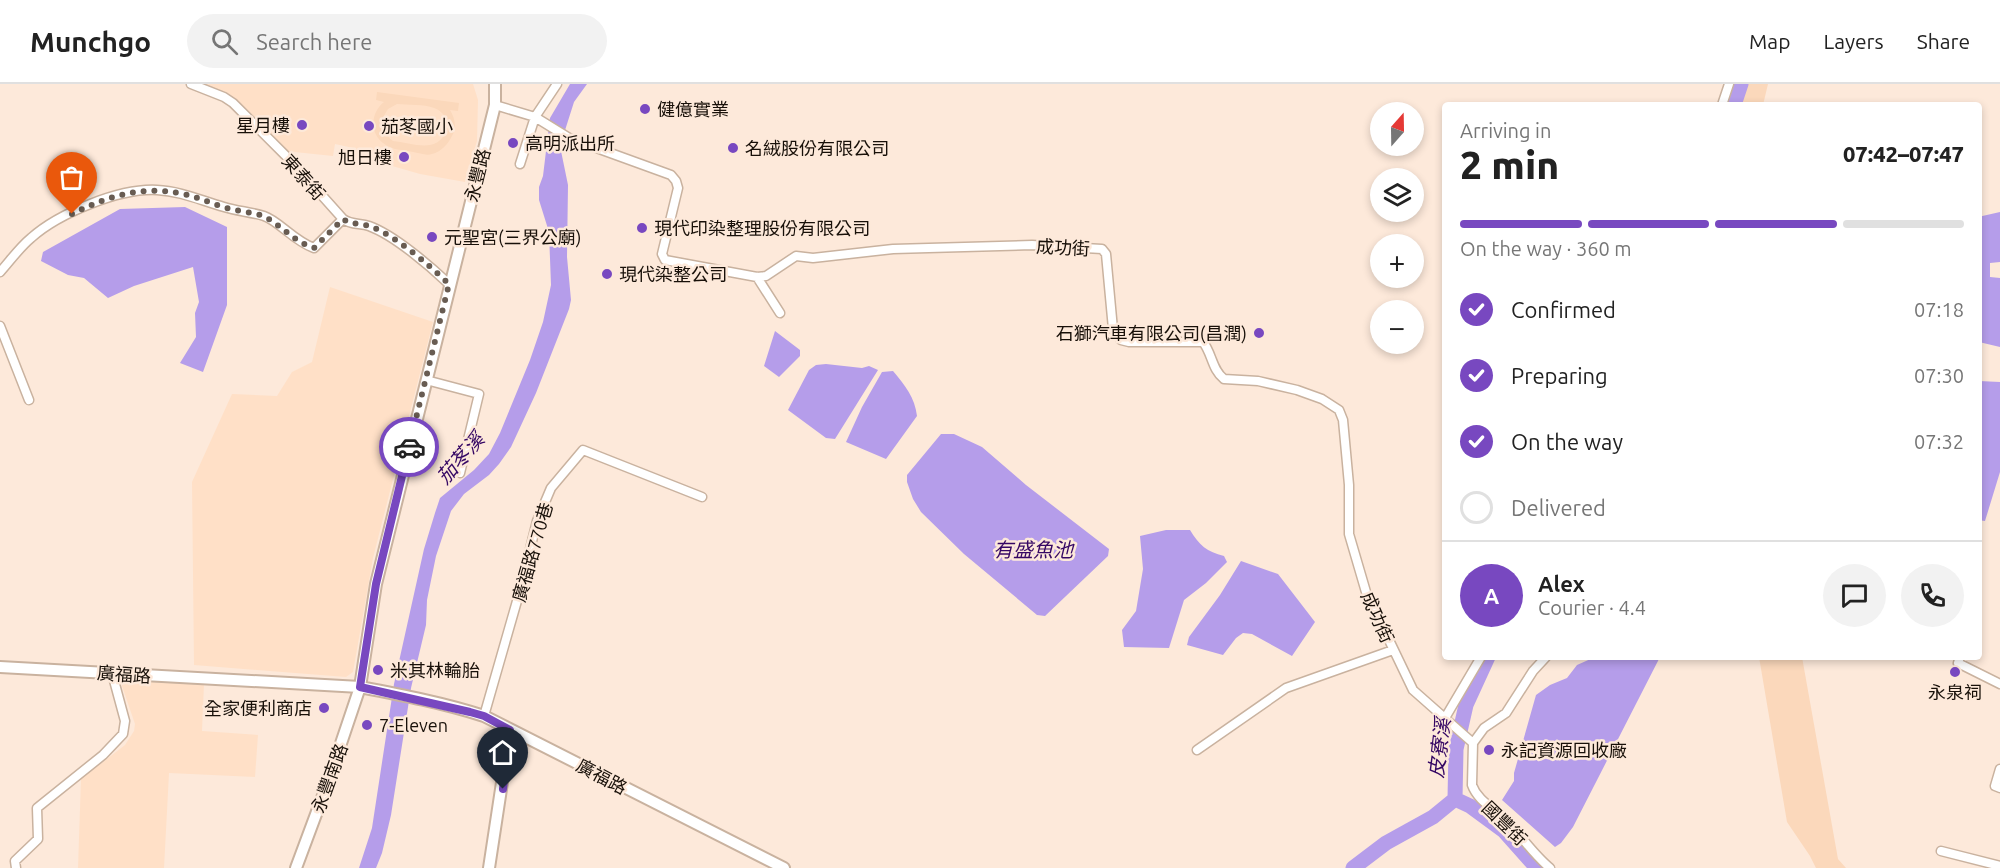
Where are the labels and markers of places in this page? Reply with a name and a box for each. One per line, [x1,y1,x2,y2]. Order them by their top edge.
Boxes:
place label: 健億實業 [657,99,729,119]
marker: 健億實業 [638,102,652,116]
place label: 星月樓 [236,115,290,135]
place label: 茄苳國小 [381,116,453,136]
marker: 星月樓 [295,118,309,132]
marker: 茄苳國小 [362,119,376,133]
place label: 高明派出所 [525,133,615,153]
marker: 高明派出所 [506,136,520,150]
place label: 名絨股份有限公司 [745,138,889,158]
marker: 名絨股份有限公司 [726,141,740,155]
place label: 旭日樓 [338,147,392,167]
marker: 旭日樓 [397,150,411,164]
pin [46,152,97,214]
place label: 現代印染整理股份有限公司 [654,218,870,238]
marker: 現代印染整理股份有限公司 [635,221,649,235]
place label: 元聖宮(三界公廟) [444,227,581,248]
marker: 元聖宮(三界公廟) [425,230,439,244]
place label: 現代染整公司 [619,264,727,284]
marker: 現代染整公司 [600,267,614,281]
place label: 石獅汽車有限公司(昌潤) [1056,323,1247,344]
marker: 石獅汽車有限公司(昌潤) [1252,326,1266,340]
place label: 米其林輪胎 [390,660,480,680]
marker: 米其林輪胎 [371,663,385,677]
marker: 永泉祠 [1948,665,1962,679]
place label: 永泉祠 [1928,682,1982,702]
place label: 全家便利商店 [204,698,312,718]
marker: 全家便利商店 [317,701,331,715]
place label: 7-Eleven [379,715,448,735]
marker: 7-Eleven [360,718,374,732]
pin [477,727,528,789]
place label: 永記資源回收廠 [1501,740,1627,760]
marker: 永記資源回收廠 [1482,743,1496,757]

